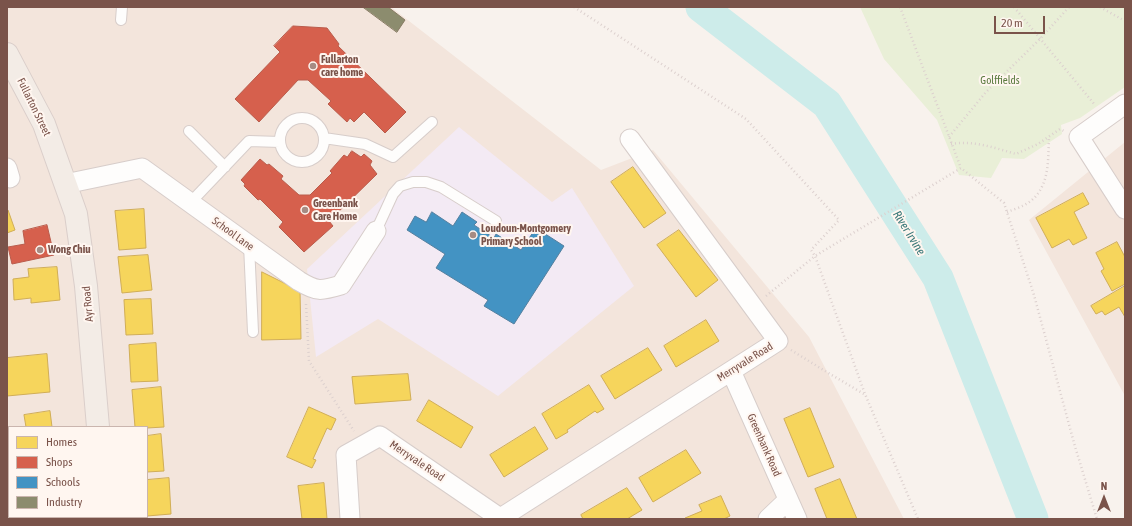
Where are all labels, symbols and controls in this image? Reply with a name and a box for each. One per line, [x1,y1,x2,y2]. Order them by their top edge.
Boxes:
scale bar [996,8,1047,34]
text: 20 m [1001,16,1023,30]
place label: Fullarton care home [321,53,363,79]
marker: Fullarton care home [308,61,318,71]
park label: Golffields [980,74,1020,88]
street label: Fullarton Street [14,76,54,138]
place label: Greenbank Care Home [313,197,358,223]
marker: Greenbank Care Home [300,205,310,215]
water label: River Irvine [890,208,928,258]
street label: School Lane [210,214,256,254]
place label: Loudoun-Montgomery Primary School [481,222,571,248]
marker: Loudoun-Montgomery Primary School [468,230,478,240]
place label: Wong Chiu [48,243,91,257]
marker: Wong Chiu [35,245,45,255]
street label: Ayr Road [80,286,96,322]
street label: Merryvale Road [715,340,775,384]
street label: Greenbank Road [744,412,784,478]
legend [8,426,148,518]
text: Homes [46,435,77,449]
street label: Merryvale Road [387,438,447,484]
text: Shops [46,455,72,469]
text: Schools [46,475,80,489]
north arrow [1084,478,1124,518]
text: N [1101,480,1107,492]
text: Industry [46,495,83,509]

